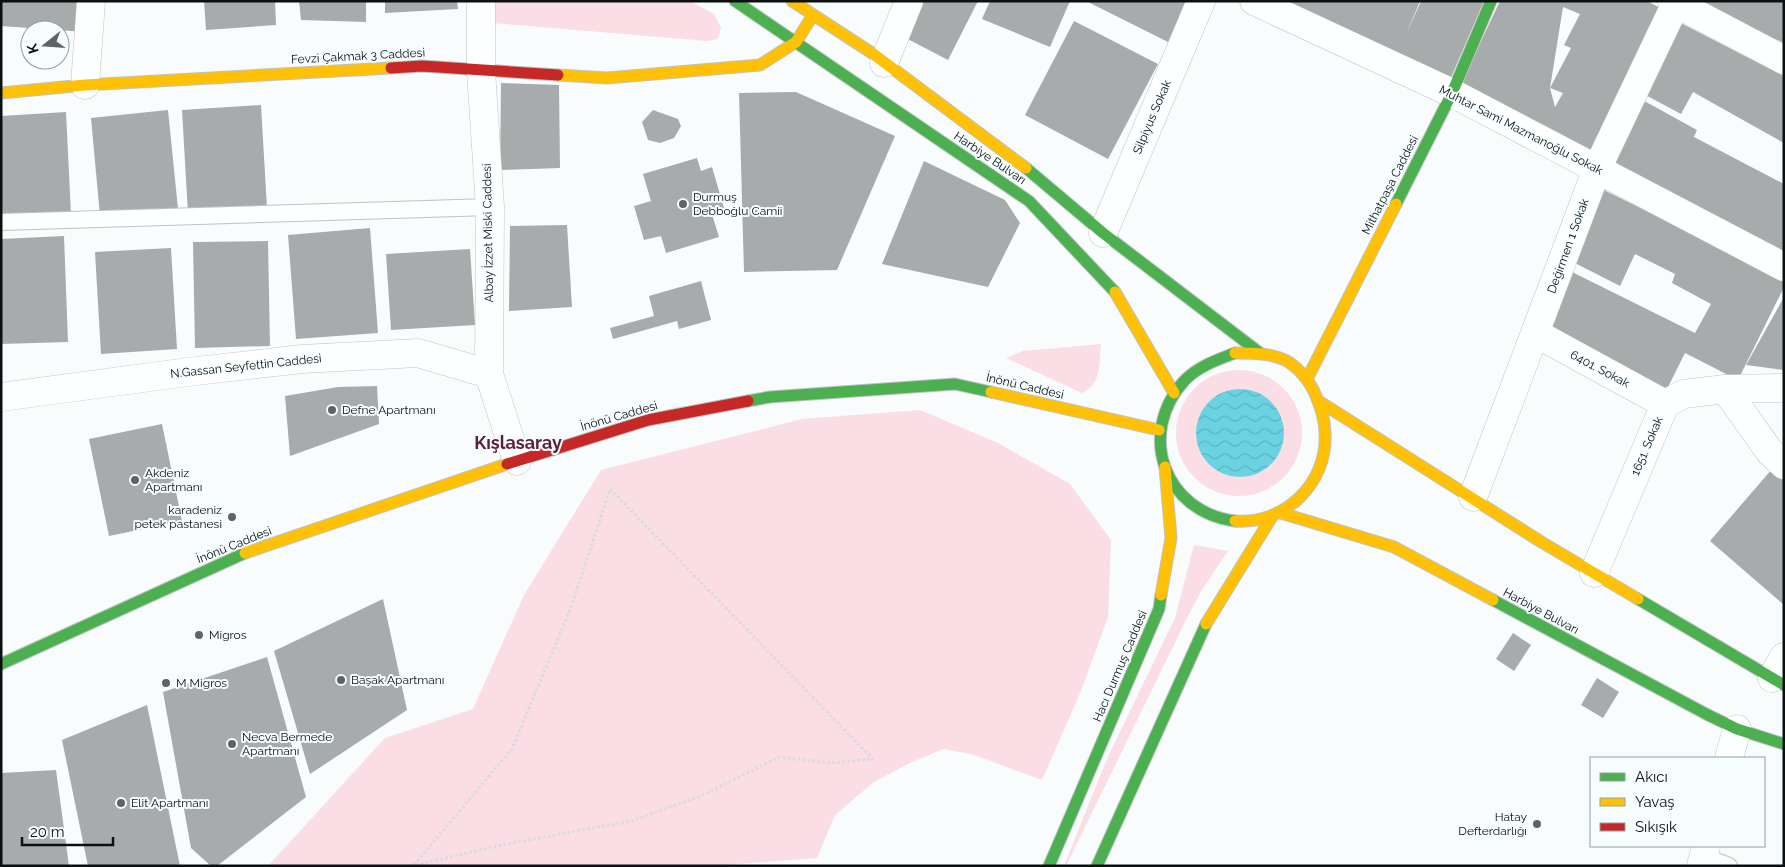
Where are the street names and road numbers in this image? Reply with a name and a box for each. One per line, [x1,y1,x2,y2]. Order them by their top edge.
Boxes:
street label: Fevzi Çakmak 3 Caddesi [291,45,425,67]
street label: Silpiyus Sokak [1130,77,1174,156]
street label: Muhtar Sami Mazmanoğlu Sokak [1437,82,1606,178]
street label: Harbiye Bulvarı [951,129,1029,187]
street label: Mithatpaşa Caddesi [1359,133,1421,237]
street label: Albay İzzet Miski Caddesi [480,163,496,303]
street label: Değirmen 1 Sokak [1544,196,1592,295]
street label: 6401. Sokak [1568,347,1633,391]
street label: N.Gassan Seyfettin Caddesi [170,351,322,381]
street label: İnönü Caddesi [985,370,1065,402]
street label: İnönü Caddesi [579,398,659,434]
street label: 1651. Sokak [1628,414,1666,478]
street label: İnönü Caddesi [195,524,273,566]
street label: Harbiye Bulvarı [1501,585,1581,637]
street label: Hacı Durmuş Caddesi [1090,608,1150,724]

